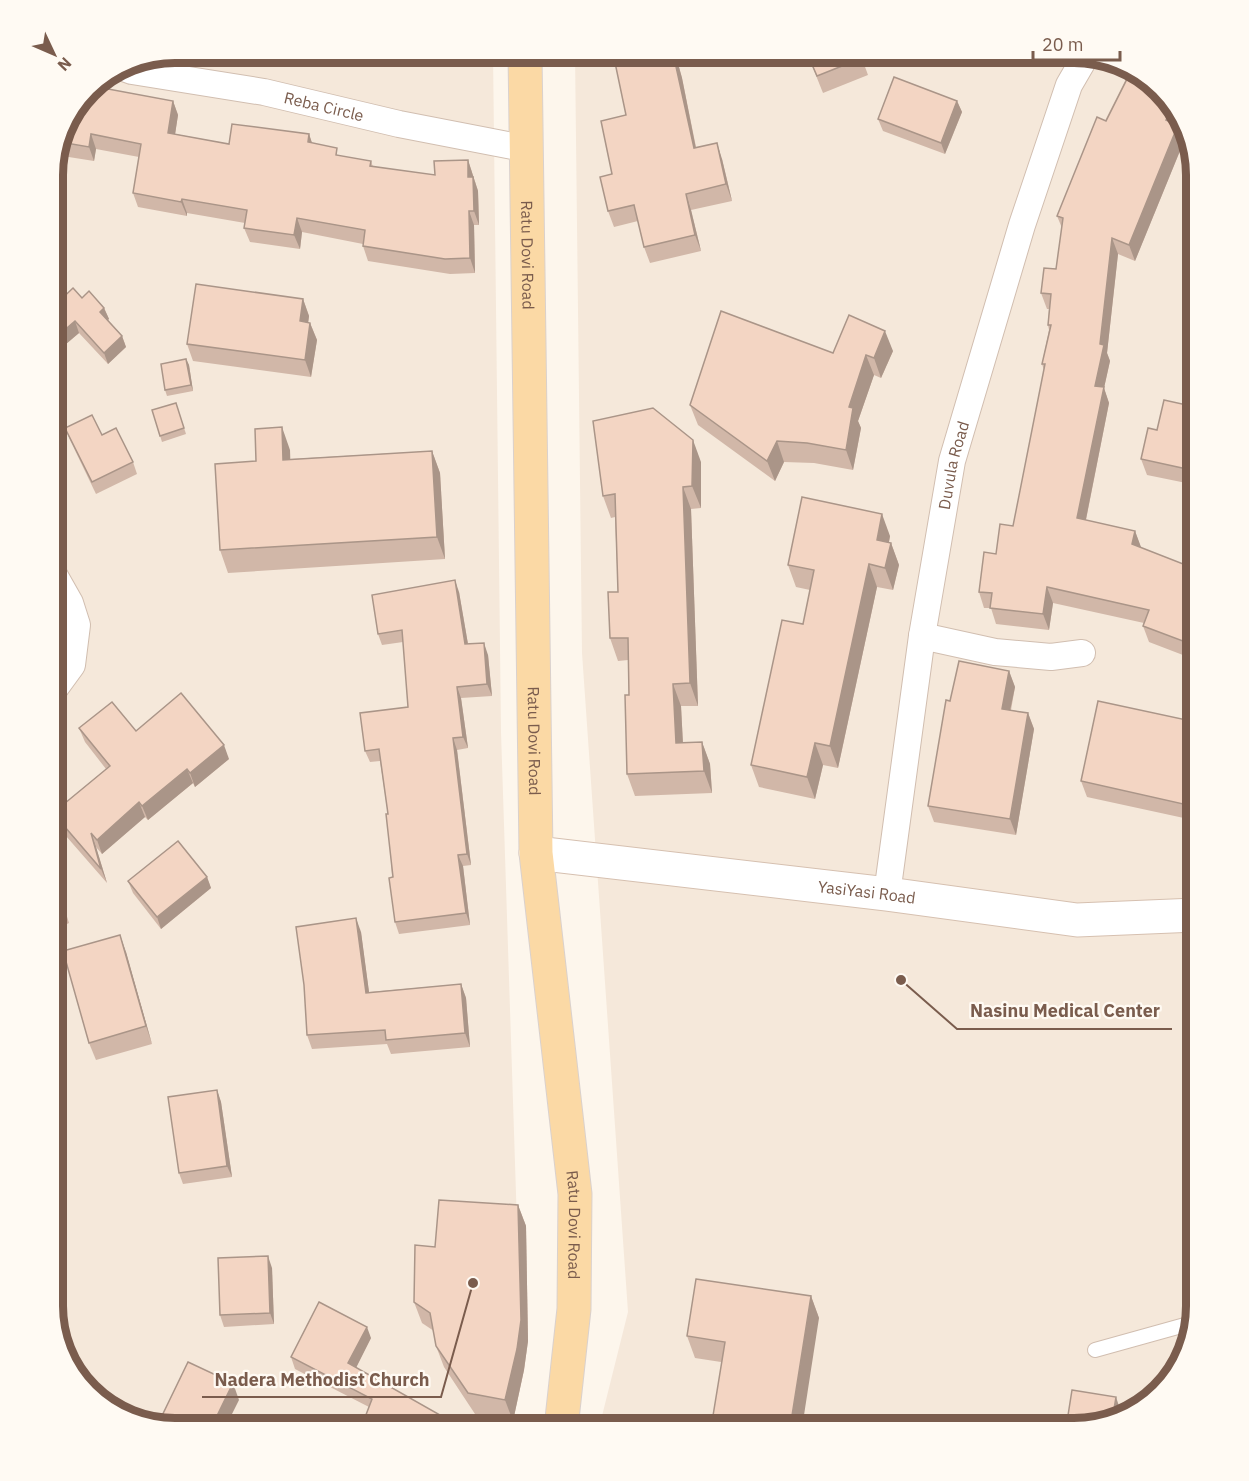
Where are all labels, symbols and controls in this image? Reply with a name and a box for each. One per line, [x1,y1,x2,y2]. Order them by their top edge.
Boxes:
north arrow [24,24,84,84]
scale bar [1033,24,1120,62]
text: 20 m [1042,33,1084,56]
text: N [54,53,76,76]
street label: Reba Circle [282,87,366,125]
street label: Ratu Dovi Road [517,200,539,310]
street label: Duvula Road [934,419,973,511]
street label: Ratu Dovi Road [524,686,545,796]
street label: YasiYasi Road [817,876,917,908]
callout: Nasinu Medical Center [957,993,1172,1029]
text: Nasinu Medical Center [970,999,1160,1022]
street label: Ratu Dovi Road [562,1169,585,1279]
callout: Nadera Methodist Church [202,1361,441,1397]
text: Nadera Methodist Church [214,1368,430,1391]

